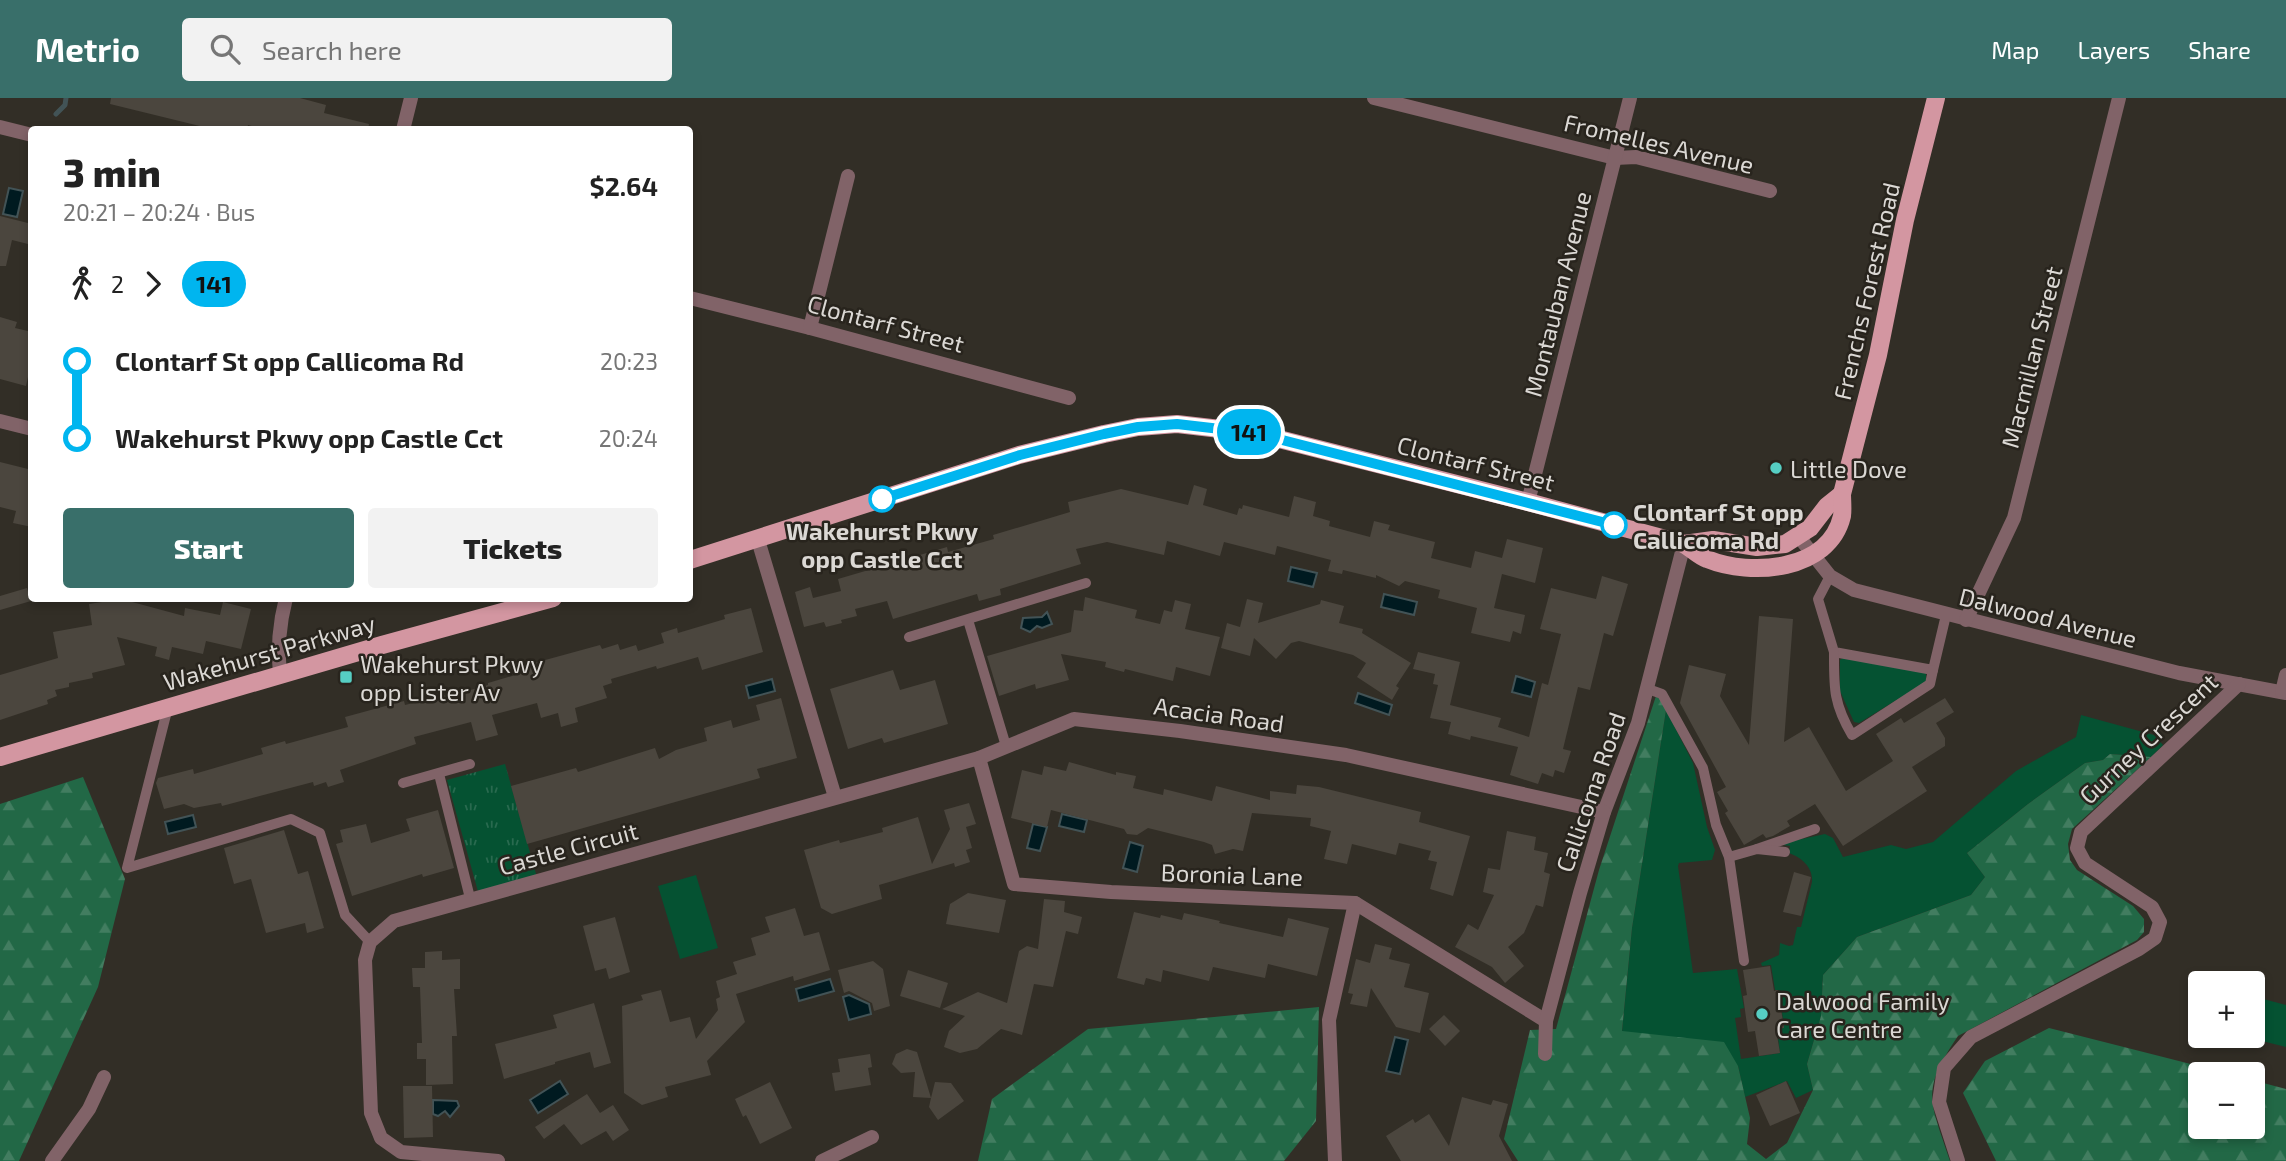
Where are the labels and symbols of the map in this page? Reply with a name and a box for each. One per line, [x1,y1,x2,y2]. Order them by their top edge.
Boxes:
street label: Fromelles Avenue [1561,107,1757,179]
street label: Frenchs Forest Road [1827,179,1905,403]
street label: Montauban Avenue [1517,188,1597,400]
street label: Macmillan Street [1994,263,2068,451]
street label: Clontarf Street [804,288,968,358]
line badge: 141 [1209,409,1289,455]
street label: Clontarf Street [1394,429,1558,497]
place label: Little Dove [1790,454,1907,483]
marker: Little Dove [1768,460,1784,476]
marker: Wakehurst Pkwy opp Castle Cct [869,486,895,512]
place label: Clontarf St opp Callicoma Rd [1633,497,1804,554]
marker: Clontarf St opp Callicoma Rd [1601,512,1627,538]
place label: Wakehurst Pkwy opp Castle Cct [786,516,979,573]
street label: Dalwood Avenue [1956,581,2140,653]
street label: Wakehurst Parkway [160,608,379,696]
place label: Wakehurst Pkwy opp Lister Av [360,649,543,706]
street label: Gurney Crescent [2073,667,2223,809]
marker: Wakehurst Pkwy opp Lister Av [338,669,354,685]
street label: Acacia Road [1152,691,1286,737]
street label: Callicoma Road [1549,708,1631,876]
street label: Castle Circuit [495,815,641,881]
street label: Boronia Lane [1160,857,1304,891]
place label: Dalwood Family Care Centre [1776,986,1950,1043]
marker: Dalwood Family Care Centre [1754,1006,1770,1022]

